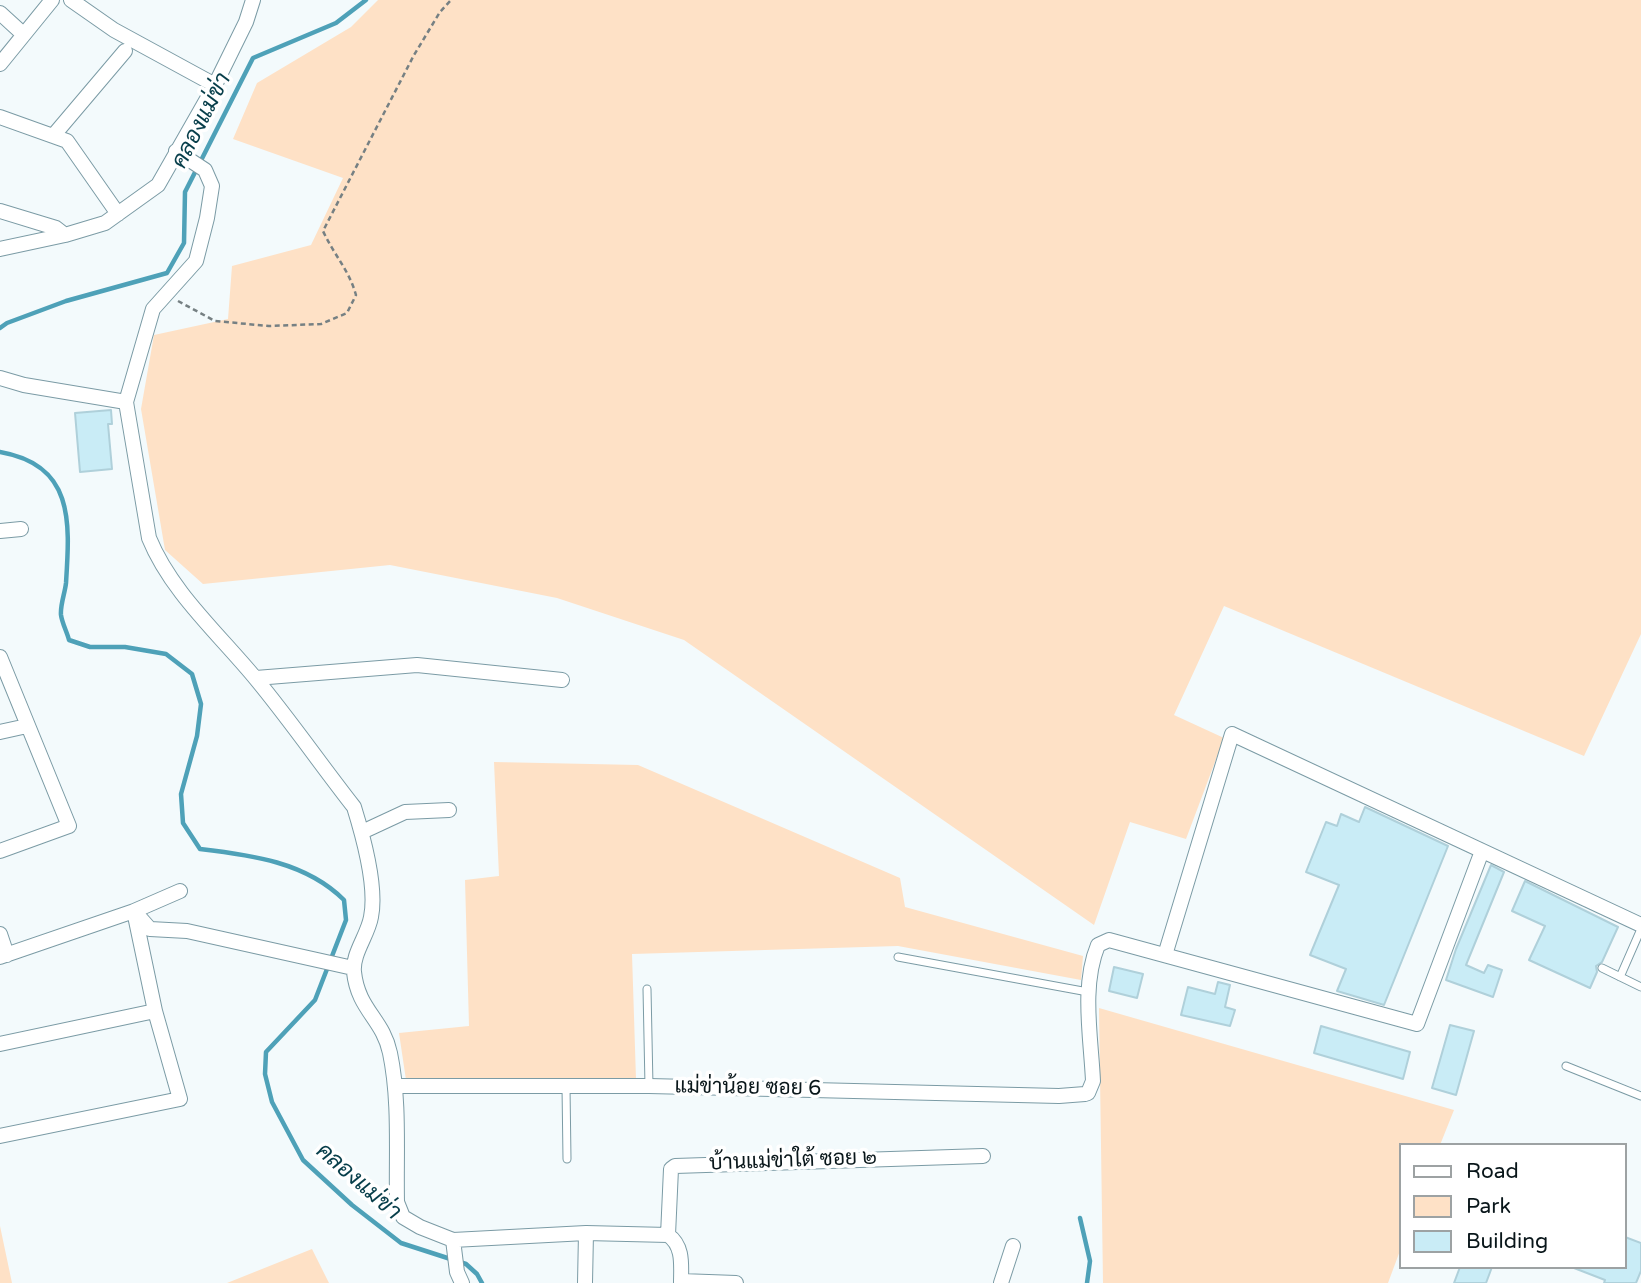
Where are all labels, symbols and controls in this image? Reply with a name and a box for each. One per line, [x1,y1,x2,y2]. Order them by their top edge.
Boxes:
water label: คลองแม่ข่า [166,69,238,173]
street label: แม่ข่าน้อย ซอย 6 [674,1074,822,1102]
water label: คลองแม่ข่า [310,1138,406,1226]
legend [1400,1143,1627,1269]
street label: บ้านแม่ข่าใต้ ซอย ๒ [709,1145,877,1177]
text: Road [1466,1159,1519,1184]
text: Park [1466,1194,1511,1219]
text: Building [1466,1229,1548,1254]

